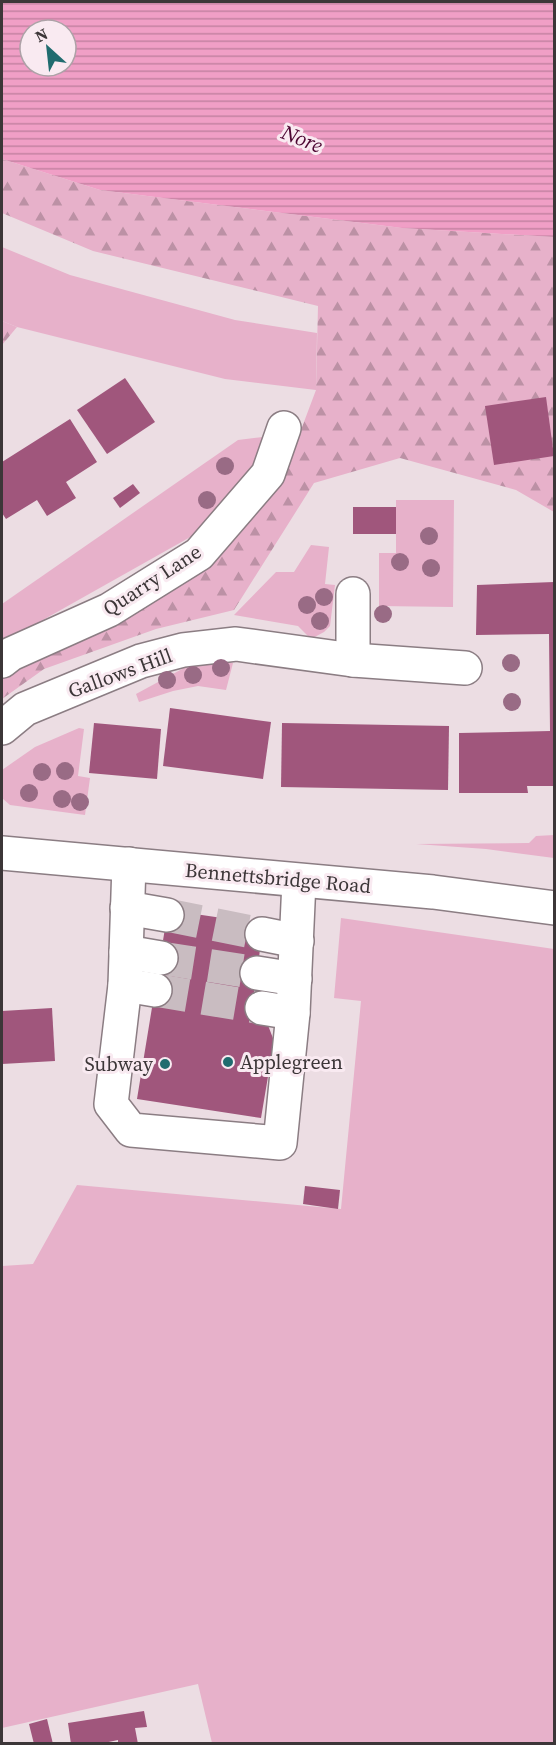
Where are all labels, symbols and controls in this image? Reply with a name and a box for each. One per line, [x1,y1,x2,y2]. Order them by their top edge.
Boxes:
north arrow [18,18,78,78]
text: N [31,22,52,47]
water label: Nore [277,117,327,160]
street label: Quarry Lane [97,538,207,622]
street label: Gallows Hill [64,641,176,705]
street label: Bennettsbridge Road [184,856,373,900]
place label: Applegreen [240,1048,343,1076]
place label: Subway [85,1050,154,1078]
marker: Applegreen [221,1055,235,1069]
marker: Subway [158,1057,172,1071]

